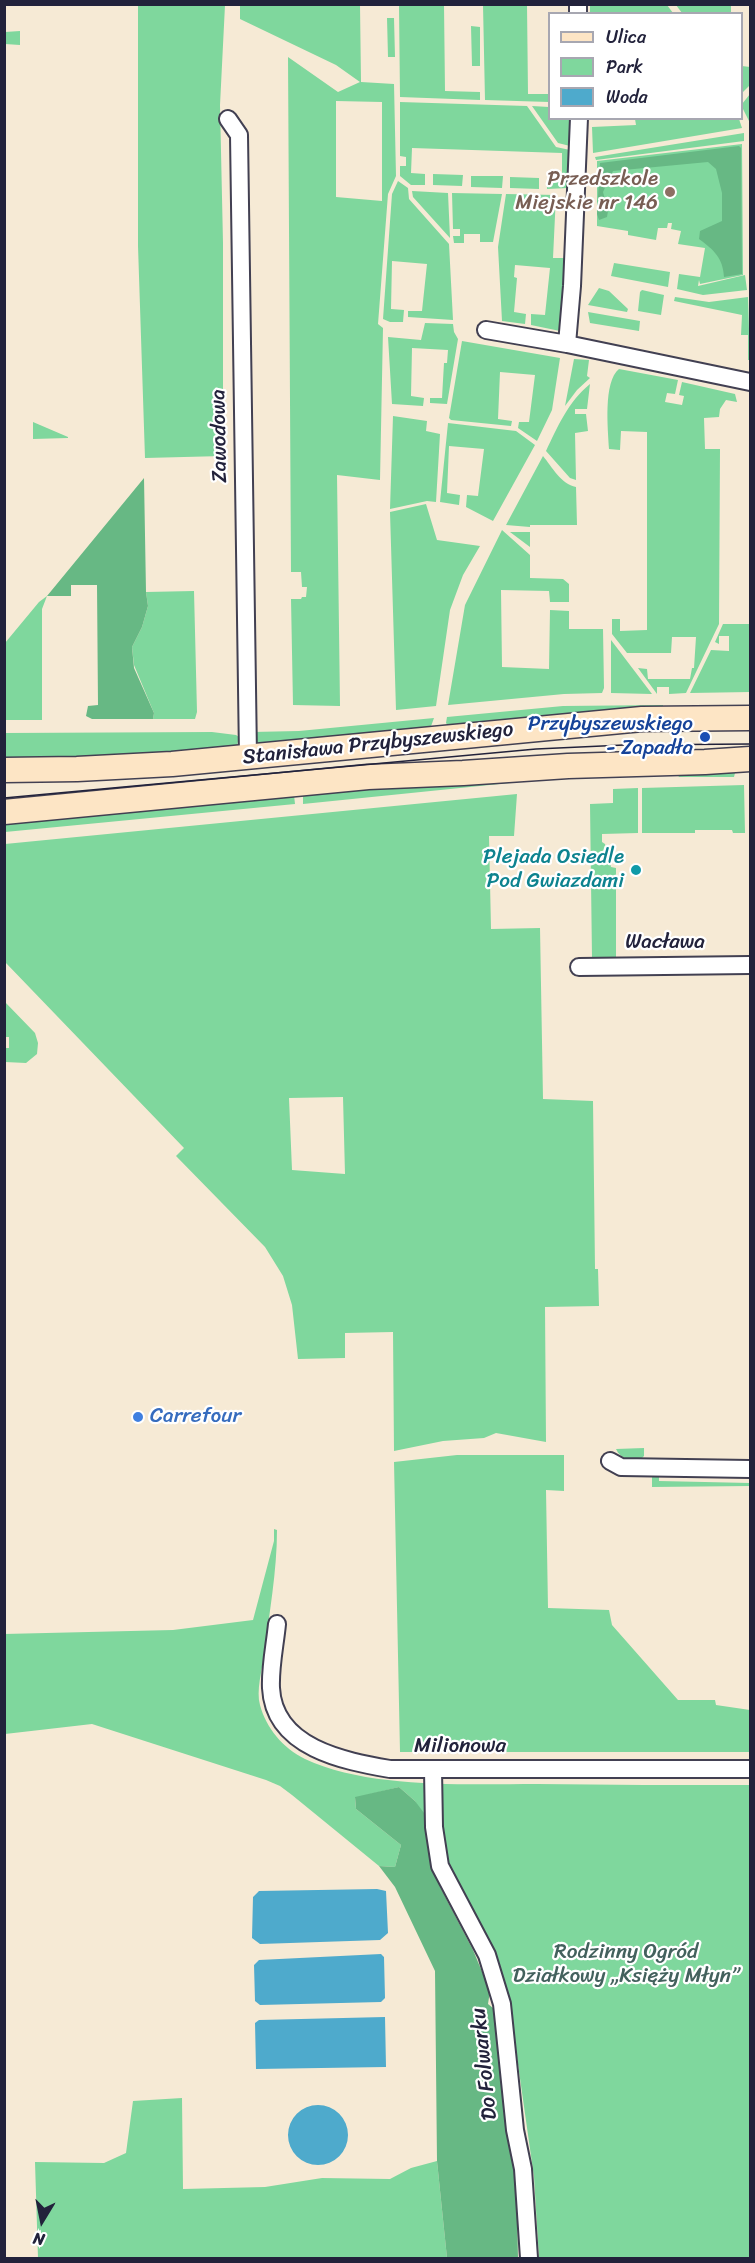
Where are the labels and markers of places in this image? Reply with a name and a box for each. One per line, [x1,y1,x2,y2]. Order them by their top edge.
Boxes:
place label: Przedszkole Miejskie nr 146 [515,167,658,217]
marker: Przedszkole Miejskie nr 146 [663,185,677,199]
place label: Przybyszewskiego - Zapadła [528,712,693,762]
marker: Przybyszewskiego - Zapadła [698,730,712,744]
place label: Plejada Osiedle Pod Gwiazdami [483,845,624,895]
marker: Plejada Osiedle Pod Gwiazdami [629,863,643,877]
place label: Carrefour [150,1404,241,1430]
marker: Carrefour [131,1410,145,1424]

